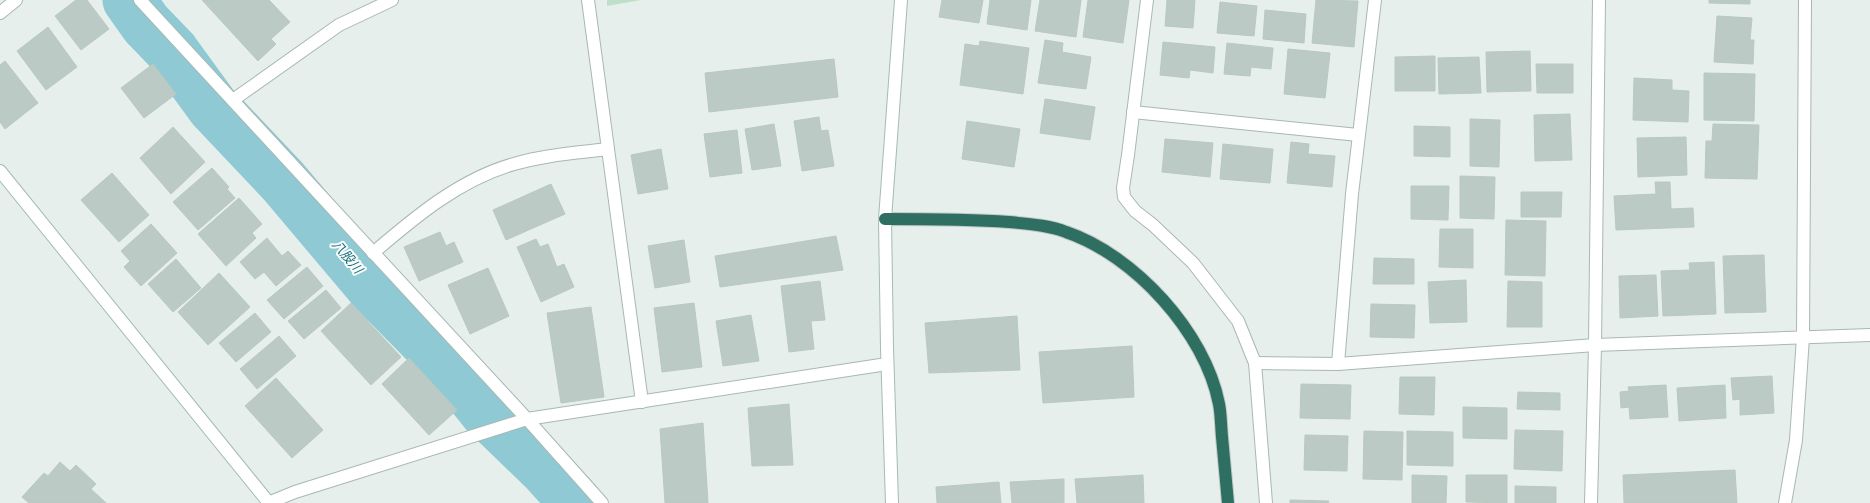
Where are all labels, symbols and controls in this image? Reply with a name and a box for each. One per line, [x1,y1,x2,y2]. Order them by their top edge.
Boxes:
water label: 八股川 [328,236,368,279]

